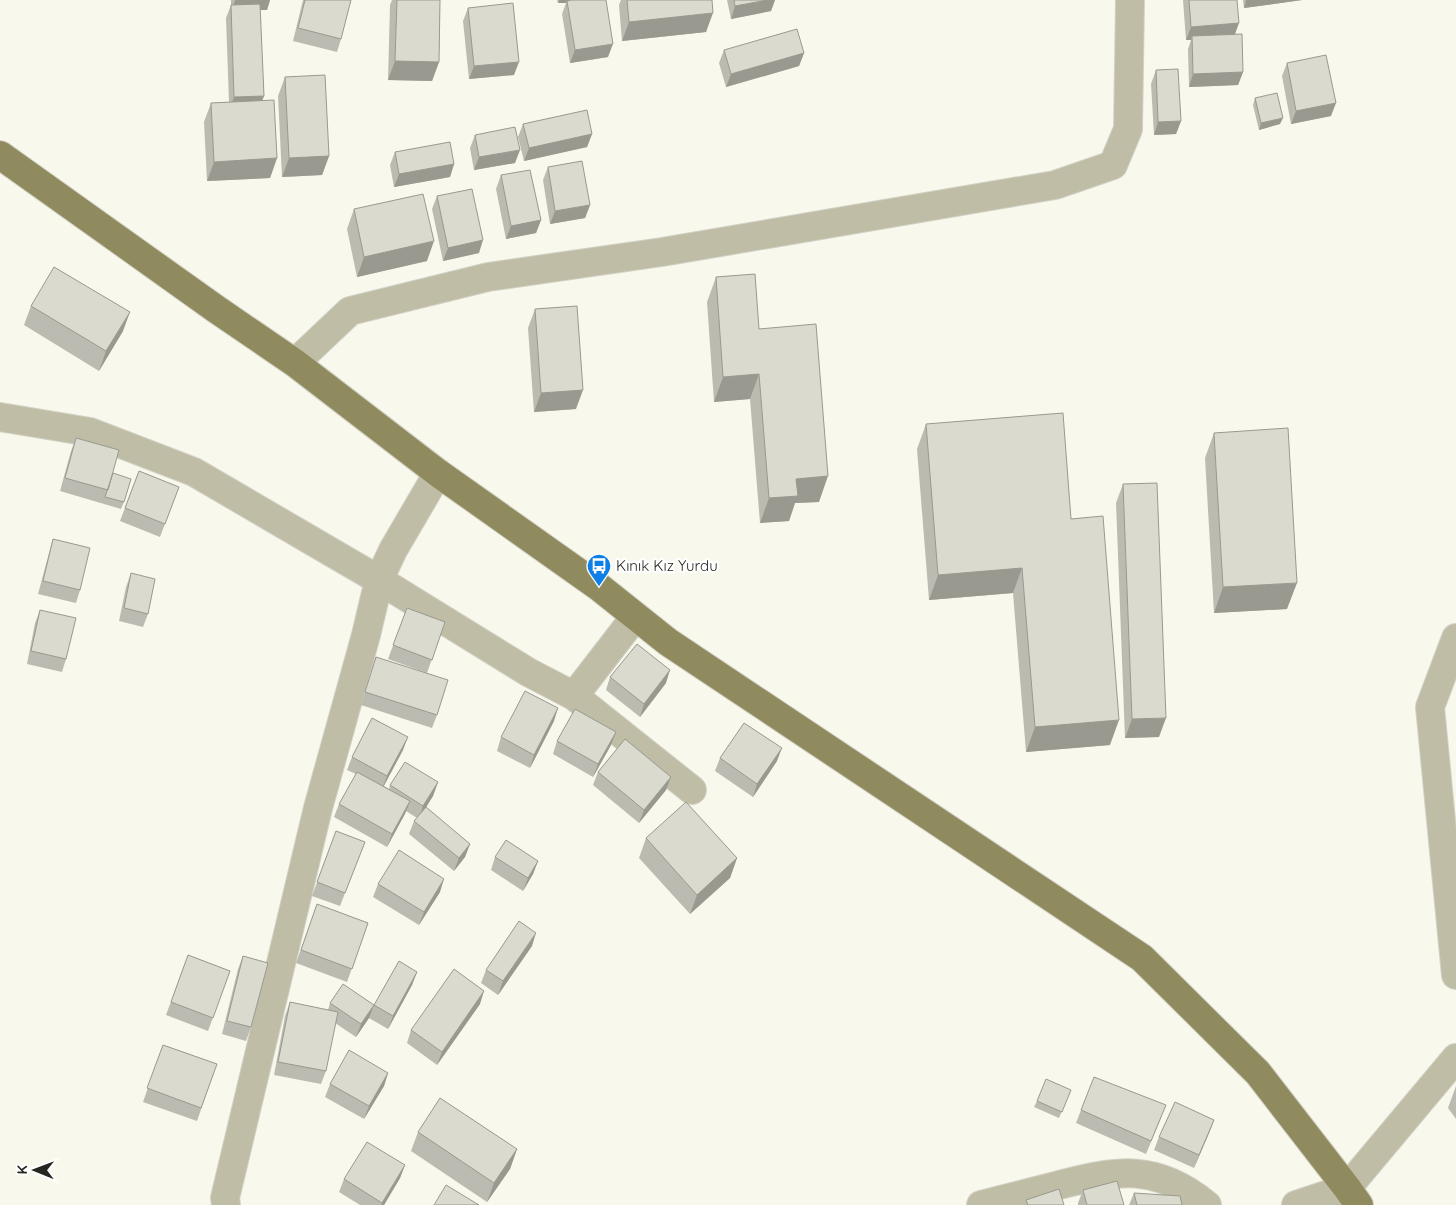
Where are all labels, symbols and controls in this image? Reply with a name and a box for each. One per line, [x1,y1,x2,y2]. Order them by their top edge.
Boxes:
bus stop icon: Kınık Kız Yurdu [586,553,612,587]
place label: Kınık Kız Yurdu [616,556,718,575]
north arrow [10,1145,60,1195]
text: K [13,1165,31,1175]

